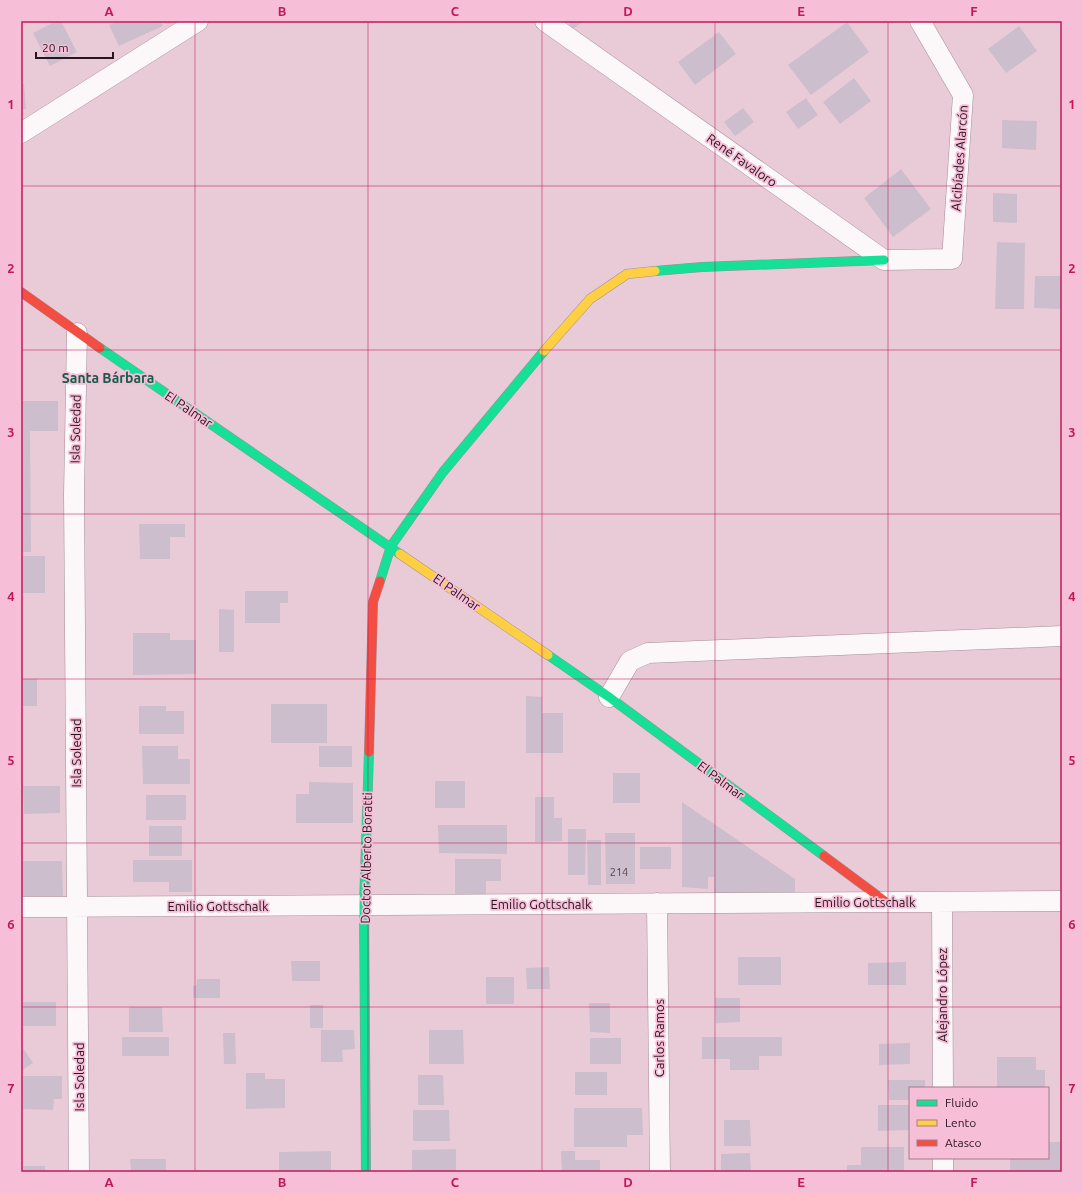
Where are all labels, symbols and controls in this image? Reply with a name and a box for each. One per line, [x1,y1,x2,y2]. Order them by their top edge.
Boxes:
text: A [104,4,114,18]
text: B [278,4,287,18]
text: C [451,4,460,18]
text: D [623,4,633,18]
text: E [797,4,805,18]
text: F [970,4,978,18]
scale bar [36,34,113,60]
text: 20 m [42,41,69,54]
text: 1 [7,97,15,111]
text: 1 [1068,97,1076,111]
street label: Alcibíades Alarcón [948,104,970,212]
street label: René Favaloro [704,131,780,189]
text: 2 [7,261,15,275]
text: 2 [1068,261,1076,275]
district label: Santa Bárbara [62,370,154,386]
street label: El Palmar [163,388,215,430]
street label: Isla Soledad [67,394,83,464]
text: 3 [7,425,15,439]
text: 3 [1068,425,1076,439]
street label: El Palmar [431,571,483,613]
text: 4 [7,589,15,603]
text: 4 [1068,589,1076,603]
street label: Isla Soledad [69,719,83,787]
text: 5 [7,753,15,767]
text: 5 [1068,753,1076,767]
street label: El Palmar [695,758,747,802]
street label: Doctor Alberto Boratti [358,792,374,924]
house number: 214 [610,866,628,878]
street label: Emilio Gottschalk [814,895,916,909]
street label: Emilio Gottschalk [490,897,592,911]
street label: Emilio Gottschalk [167,899,269,913]
text: 6 [7,917,15,931]
text: 6 [1068,917,1076,931]
street label: Alejandro López [935,948,949,1042]
street label: Carlos Ramos [652,998,666,1077]
street label: Isla Soledad [72,1043,86,1111]
text: 7 [7,1081,15,1095]
text: 7 [1068,1081,1076,1095]
legend [909,1087,1049,1159]
text: Fluido [945,1096,978,1109]
text: Lento [945,1116,976,1129]
text: Atasco [945,1136,981,1149]
text: A [104,1175,114,1189]
text: B [278,1175,287,1189]
text: C [451,1175,460,1189]
text: D [623,1175,633,1189]
text: E [797,1175,805,1189]
text: F [970,1175,978,1189]

